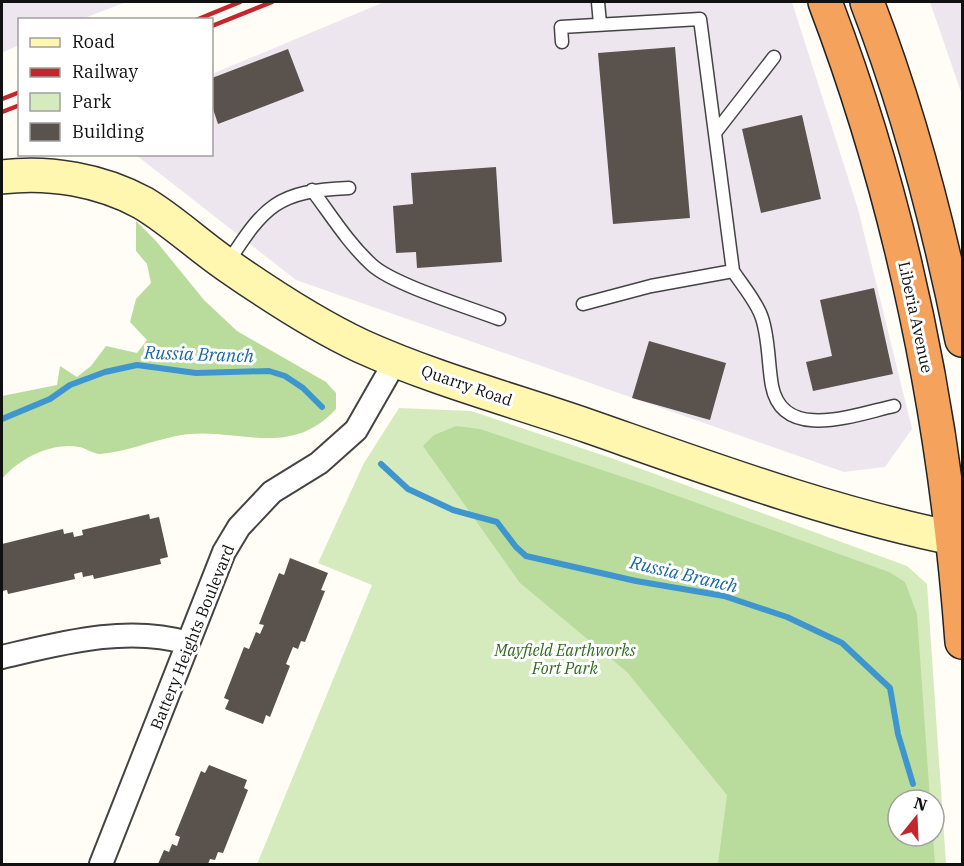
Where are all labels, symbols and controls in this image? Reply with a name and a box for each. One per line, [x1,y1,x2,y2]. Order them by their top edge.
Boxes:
legend [18,18,213,156]
text: Road [72,30,115,53]
text: Railway [72,60,138,83]
text: Park [72,90,112,113]
text: Building [72,120,144,143]
street label: Liberia Avenue [894,259,938,375]
water label: Russia Branch [143,341,254,367]
street label: Quarry Road [419,360,516,410]
street label: Battery Heights Boulevard [146,541,238,732]
water label: Russia Branch [627,550,740,598]
park label: Mayfield Earthworks Fort Park [493,640,636,678]
north arrow [886,788,946,848]
text: N [912,792,930,815]

